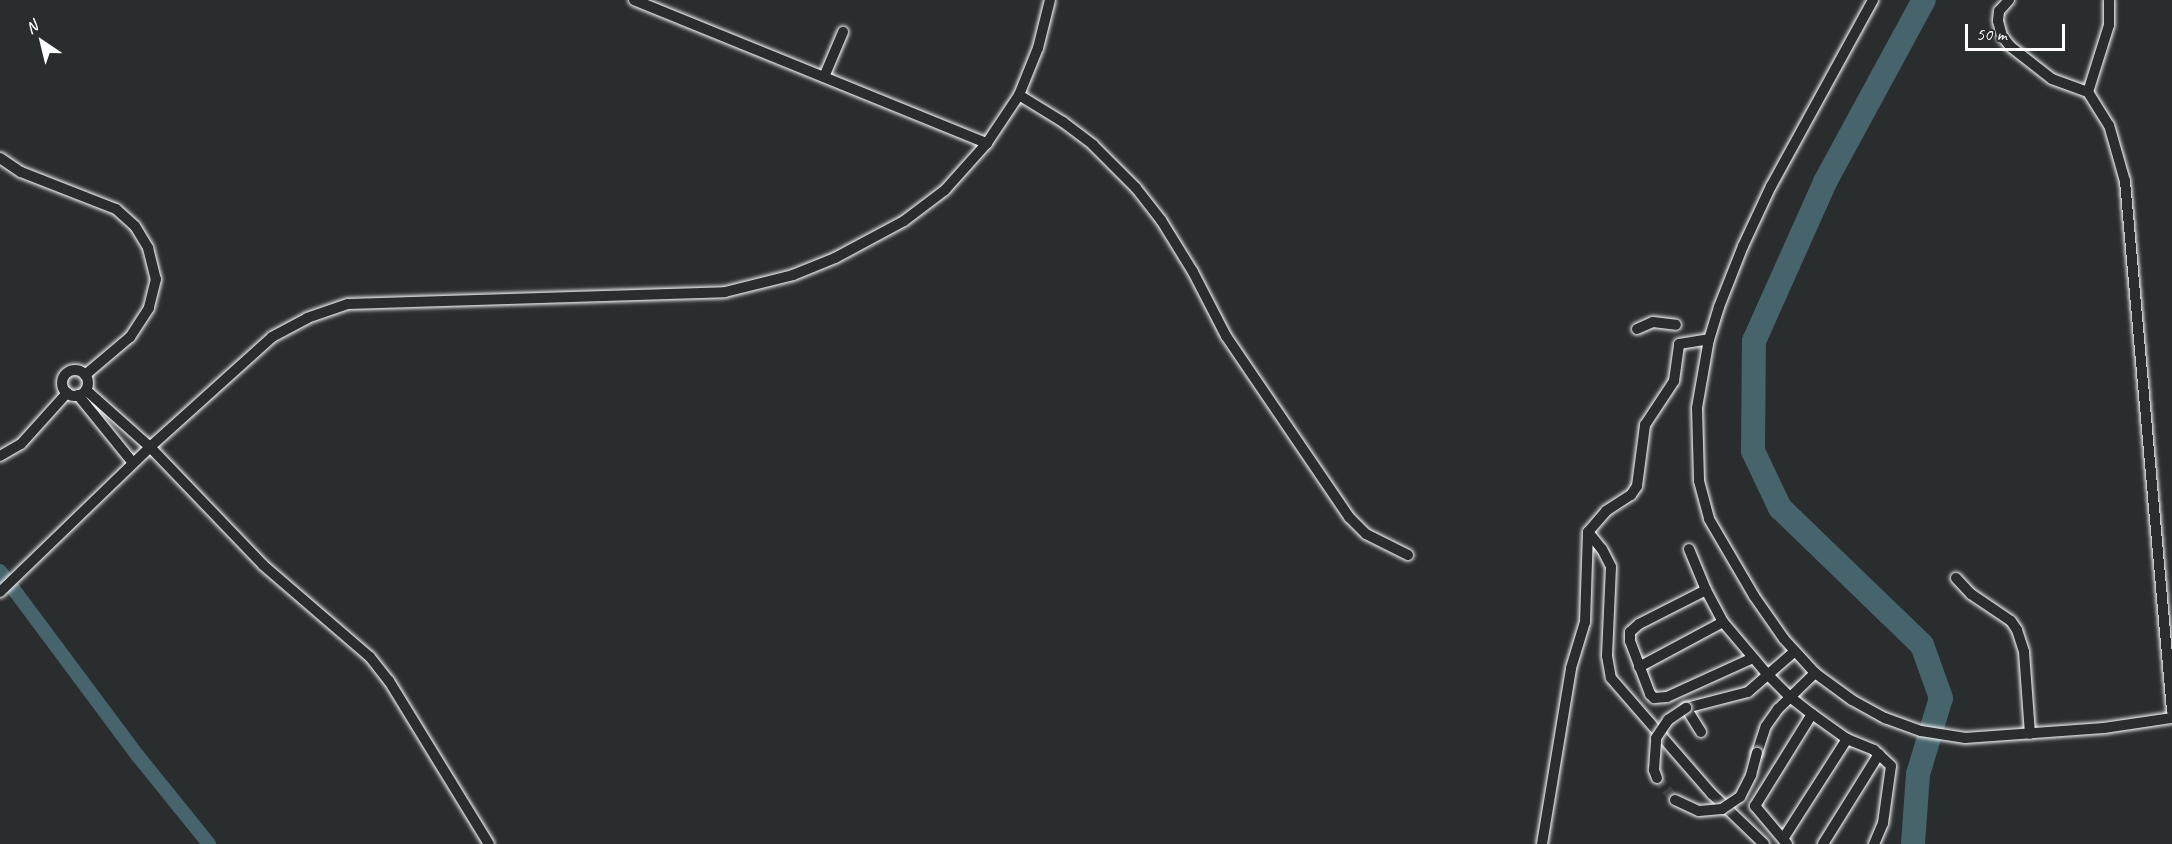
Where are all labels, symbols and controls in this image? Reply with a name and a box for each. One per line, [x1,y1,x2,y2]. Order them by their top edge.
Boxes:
north arrow [12,12,72,72]
scale bar [1968,12,2068,50]
text: N [22,16,41,38]
text: 50 m [1976,23,2007,45]

